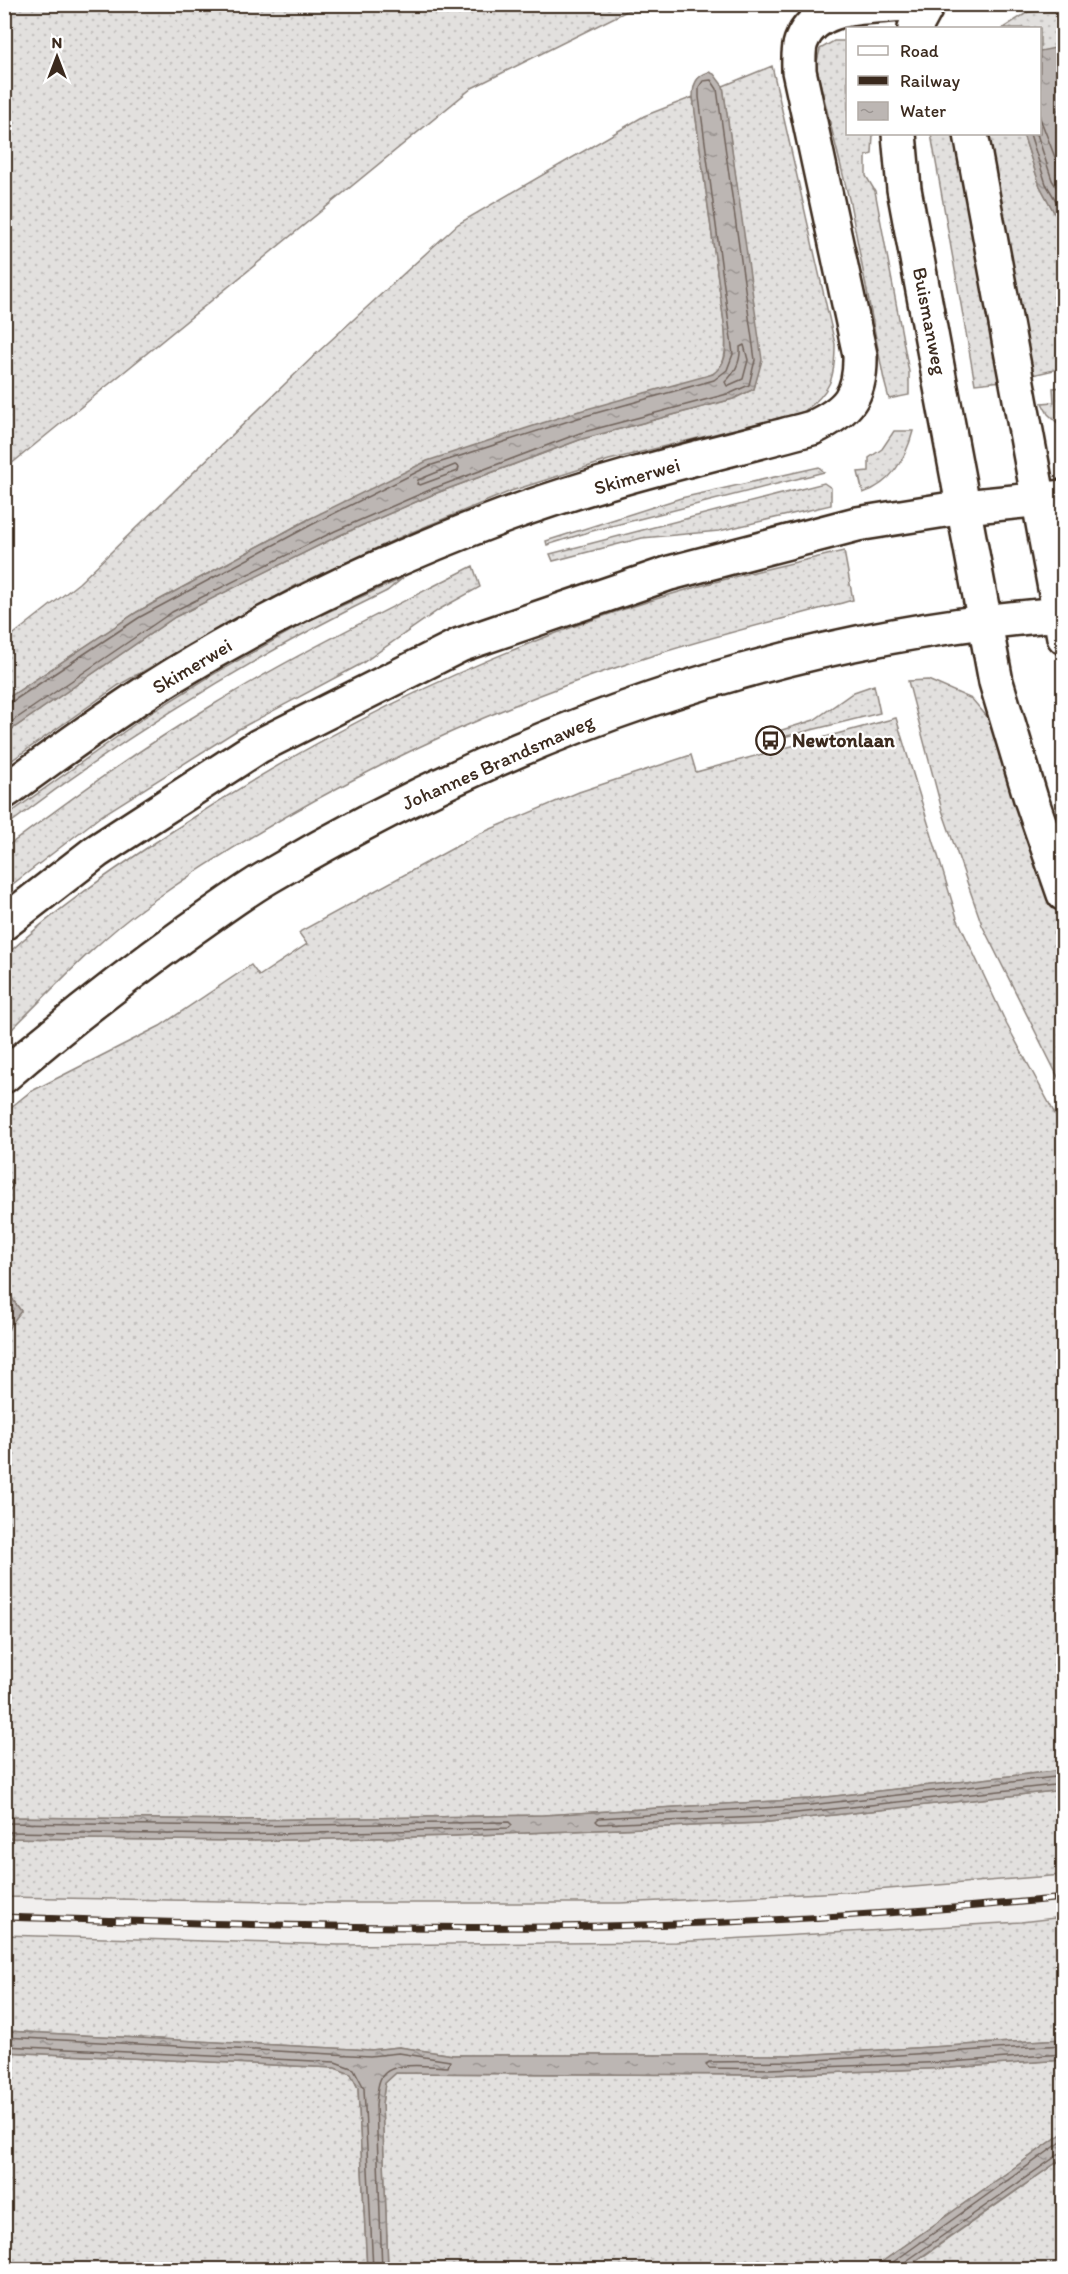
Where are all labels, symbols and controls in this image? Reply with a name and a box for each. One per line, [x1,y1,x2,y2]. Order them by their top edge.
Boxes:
north arrow [27,27,87,87]
legend [846,27,1041,135]
text: N [52,33,62,52]
text: Road [900,40,939,62]
text: Railway [900,70,961,92]
text: Water [900,100,946,122]
street label: Buismanweg [908,265,952,378]
street label: Skimerwei [591,452,683,500]
street label: Skimerwei [148,633,236,699]
street label: Johannes Brandsmaweg [398,708,598,815]
bus stop icon: Newtonlaan [755,724,787,756]
place label: Newtonlaan [792,728,895,752]

